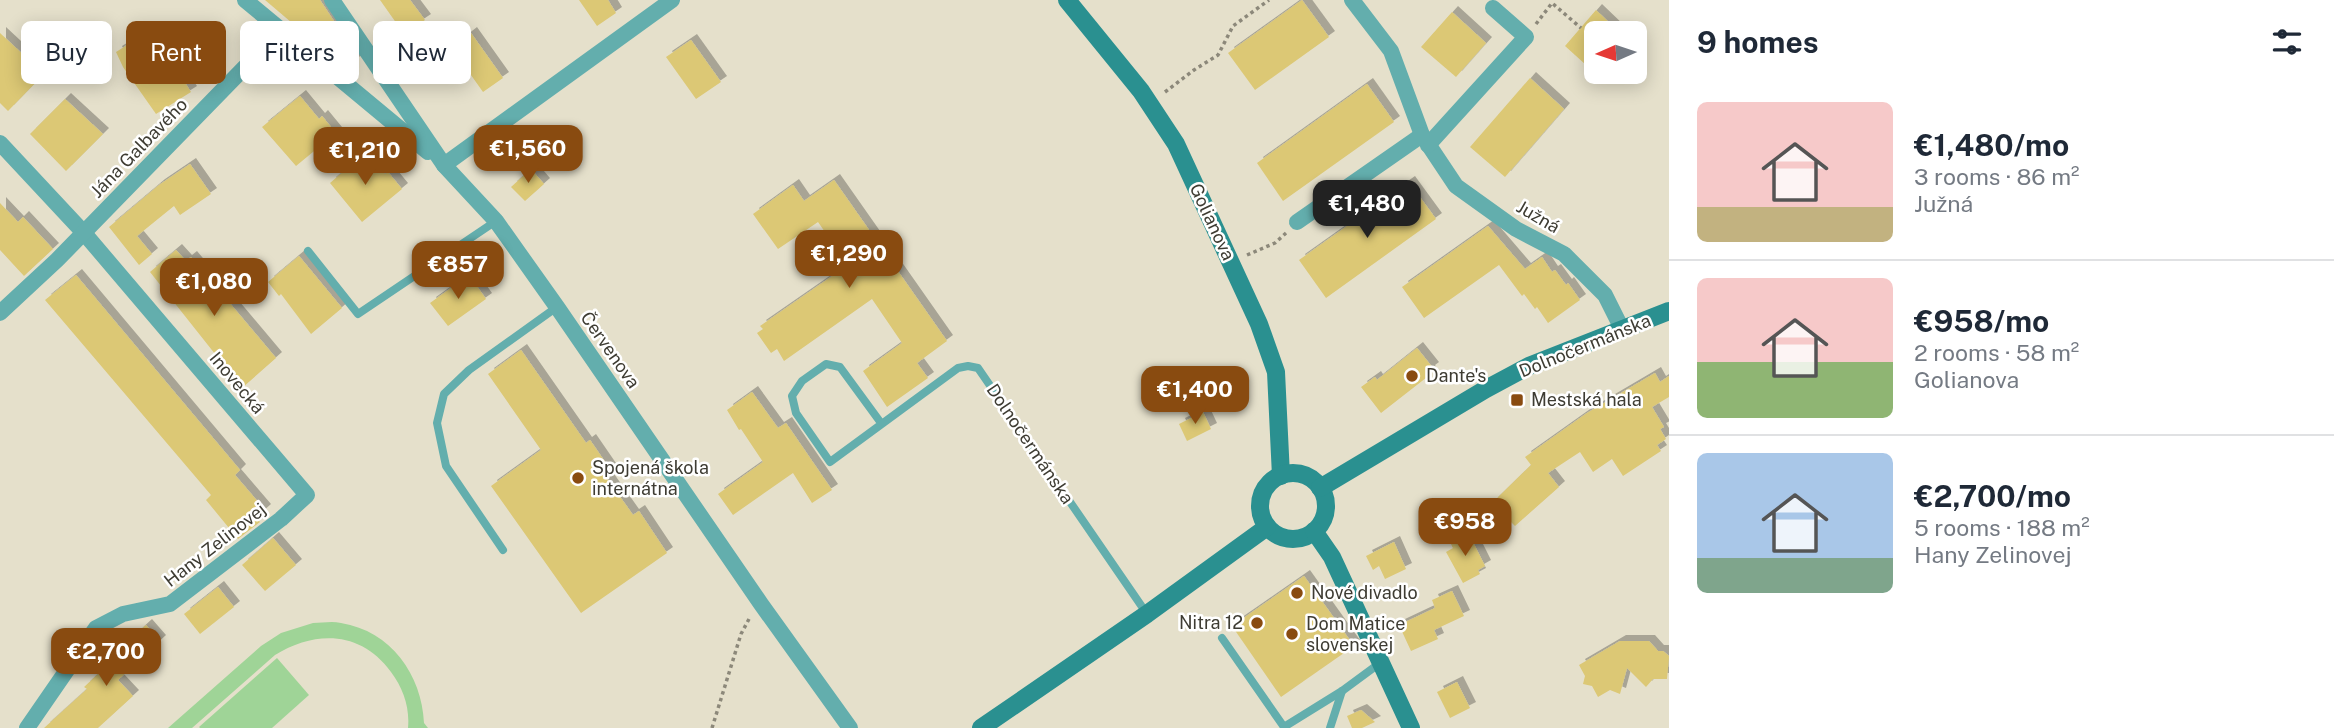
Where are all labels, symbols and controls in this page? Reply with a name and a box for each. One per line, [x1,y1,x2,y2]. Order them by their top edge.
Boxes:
chip: Buy [21,21,112,84]
chip: Rent [126,21,226,84]
chip: Filters [240,21,359,84]
chip: New [373,21,471,84]
north arrow [1584,21,1647,84]
map controls [1584,21,1647,84]
icon: filters [2268,23,2306,61]
text: 9 homes [1697,24,1819,60]
street label: Jána Galbavého [86,94,191,202]
pin: €1,560 [471,125,585,185]
text: €1,480/mo [1914,127,2069,163]
pin: €1,210 [308,128,422,187]
icon: home [1753,130,1837,214]
text: €1,560 [490,134,566,161]
text: €1,210 [330,136,400,163]
text: 3 rooms · 86 m² [1914,163,2080,190]
street label: Golianova [1186,180,1239,264]
pin: €1,480 [1310,180,1424,240]
text: €1,480 [1329,189,1405,216]
text: Južná [1914,190,1973,217]
street label: Južná [1513,196,1564,237]
pin: €1,290 [792,230,906,290]
text: €1,290 [811,239,887,266]
pin: €857 [417,242,499,301]
text: €857 [428,250,488,277]
pin: €1,080 [157,258,271,318]
text: €1,080 [176,267,252,294]
text: €958/mo [1914,303,2049,339]
icon: home [1753,306,1837,390]
street label: Červenova [577,308,644,392]
street label: Dolnočermánska [1516,310,1654,382]
text: 2 rooms · 58 m² [1914,339,2079,366]
street label: Inovecká [206,348,269,418]
place label: Dante's [1426,365,1486,386]
pin: €1,400 [1138,366,1252,426]
text: Golianova [1914,366,2019,393]
marker: Dante's [1404,368,1420,384]
text: €1,400 [1157,375,1233,402]
street label: Dolnočermánska [982,380,1078,508]
place label: Mestská hala [1531,389,1642,410]
marker: Mestská hala [1509,392,1525,408]
place label: Spojená škola internátna [592,457,709,499]
marker: Spojená škola internátna [570,470,586,486]
text: €2,700/mo [1914,478,2071,514]
icon: home [1753,481,1837,565]
street label: Hany Zelinovej [160,498,270,591]
pin: €958 [1424,498,1506,558]
text: €958 [1434,507,1496,534]
text: 5 rooms · 188 m² [1914,514,2090,541]
text: Hany Zelinovej [1914,541,2071,568]
place label: Nové divadlo [1311,582,1418,603]
marker: Nové divadlo [1289,585,1305,601]
place label: Nitra 12 [1179,612,1243,633]
place label: Dom Matice slovenskej [1306,613,1405,655]
marker: Nitra 12 [1249,615,1265,631]
marker: Dom Matice slovenskej [1284,626,1300,642]
pin: €2,700 [49,628,163,688]
text: €2,700 [67,637,145,664]

